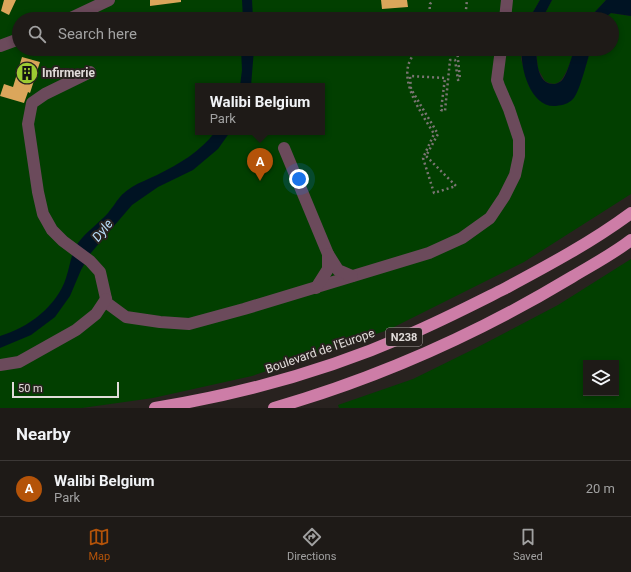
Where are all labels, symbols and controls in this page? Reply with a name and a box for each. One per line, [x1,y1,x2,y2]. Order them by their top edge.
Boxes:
search box [12,12,619,56]
icon: search [26,23,48,45]
text: Search here [58,25,137,43]
building icon: Infirmerie [14,60,40,86]
place label: Infirmerie [42,66,95,80]
popup [195,83,325,135]
text: Walibi Belgium [210,93,310,111]
text: Park [210,111,236,126]
pin: A [247,148,273,181]
your location [289,169,309,189]
water label: Dyle [89,216,116,244]
street label: Boulevard de l'Europe [264,326,376,376]
road number: N238 [386,328,422,346]
map controls [583,360,619,396]
button: layers [583,360,619,396]
scale bar [12,380,119,399]
text: 50 m [18,382,43,395]
text: Nearby [16,424,71,444]
text: Walibi Belgium [54,472,155,490]
text: A [25,481,33,496]
text: 20 m [586,481,615,496]
text: Park [54,490,80,505]
tab: Map [88,526,110,563]
tab: Directions [287,526,336,563]
tab: Saved [513,526,543,563]

